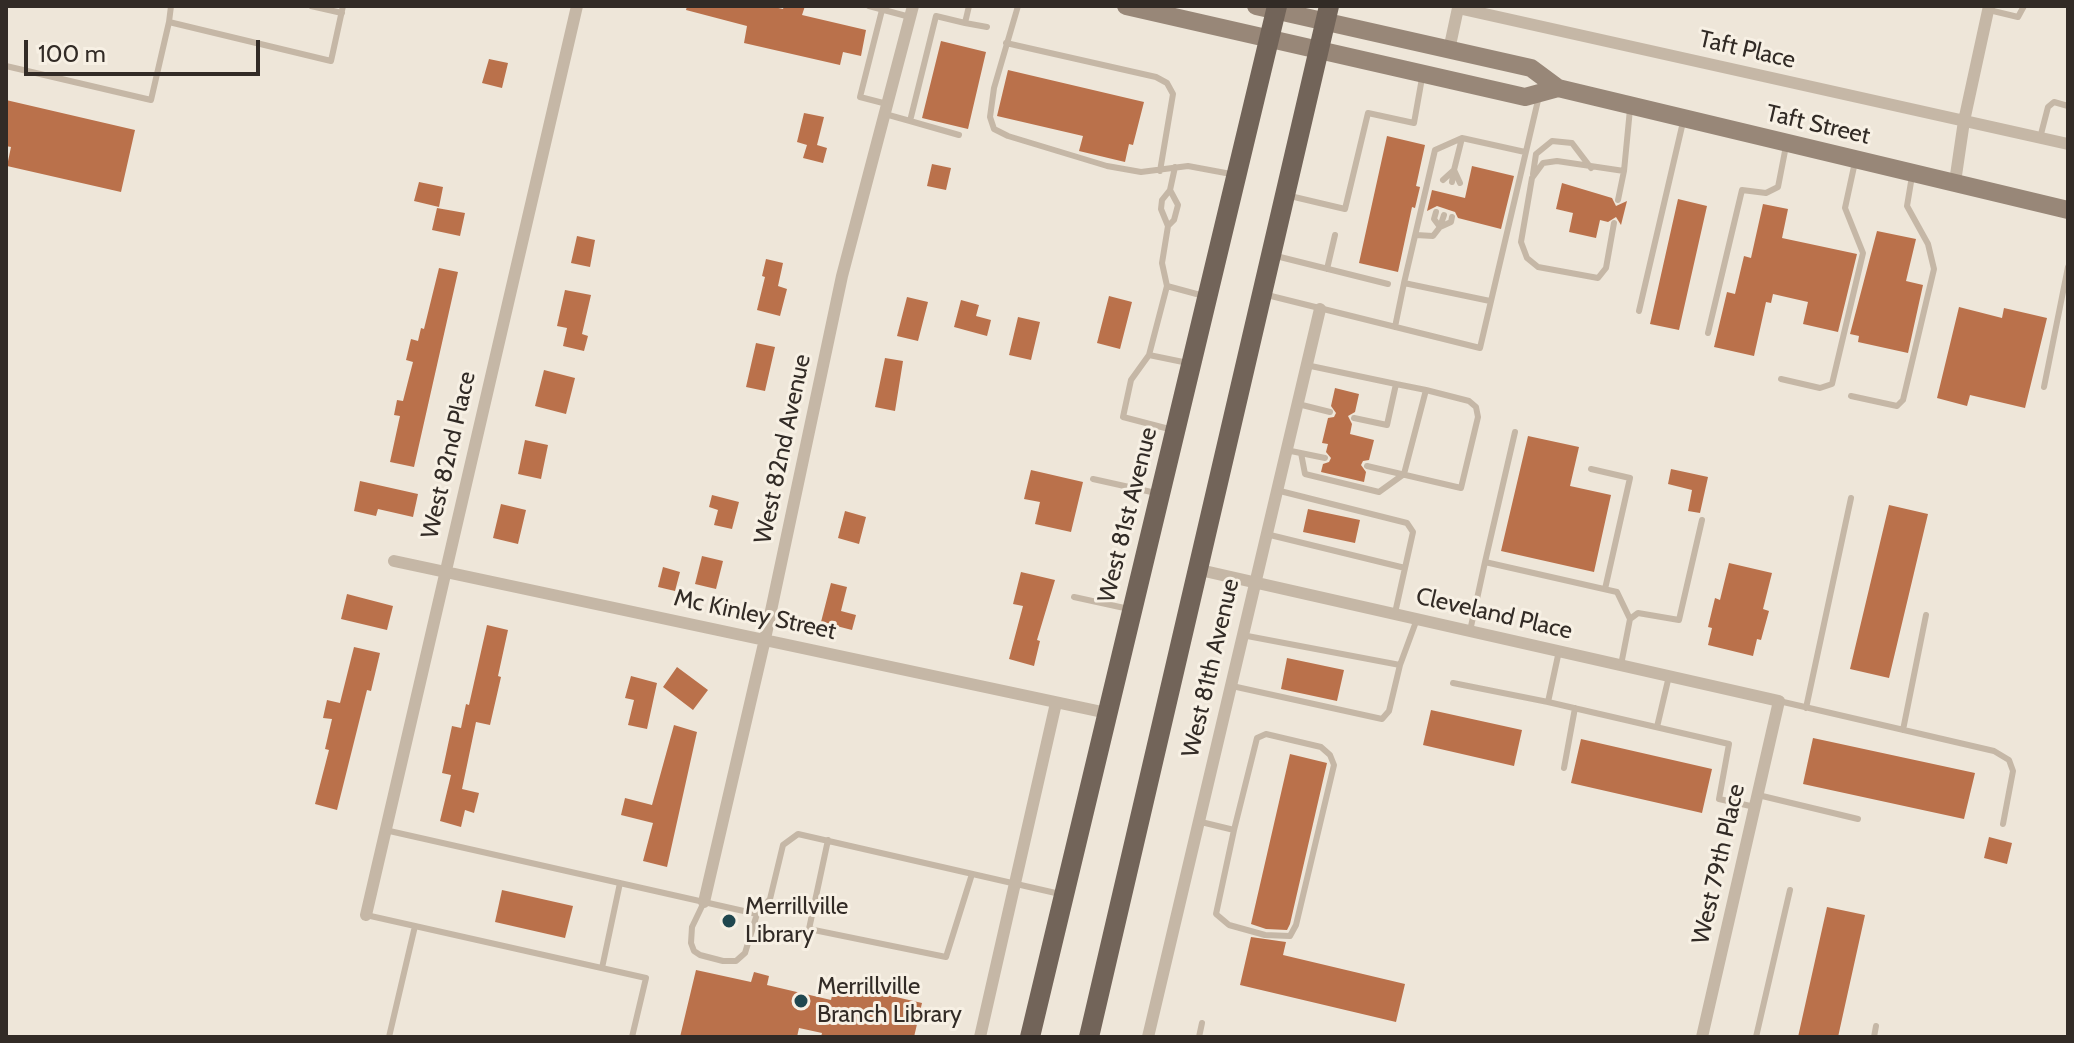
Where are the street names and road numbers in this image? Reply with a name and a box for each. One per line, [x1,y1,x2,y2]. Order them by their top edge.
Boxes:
street label: Taft Place [1696,25,1798,75]
street label: Taft Street [1763,99,1873,151]
street label: West 82nd Avenue [749,352,817,546]
street label: West 82nd Place [416,369,482,541]
street label: West 81st Avenue [1092,424,1164,606]
street label: West 81th Avenue [1176,576,1246,760]
street label: Cleveland Place [1413,582,1575,646]
street label: Mc Kinley Street [671,584,839,646]
street label: West 79th Place [1687,781,1751,947]

